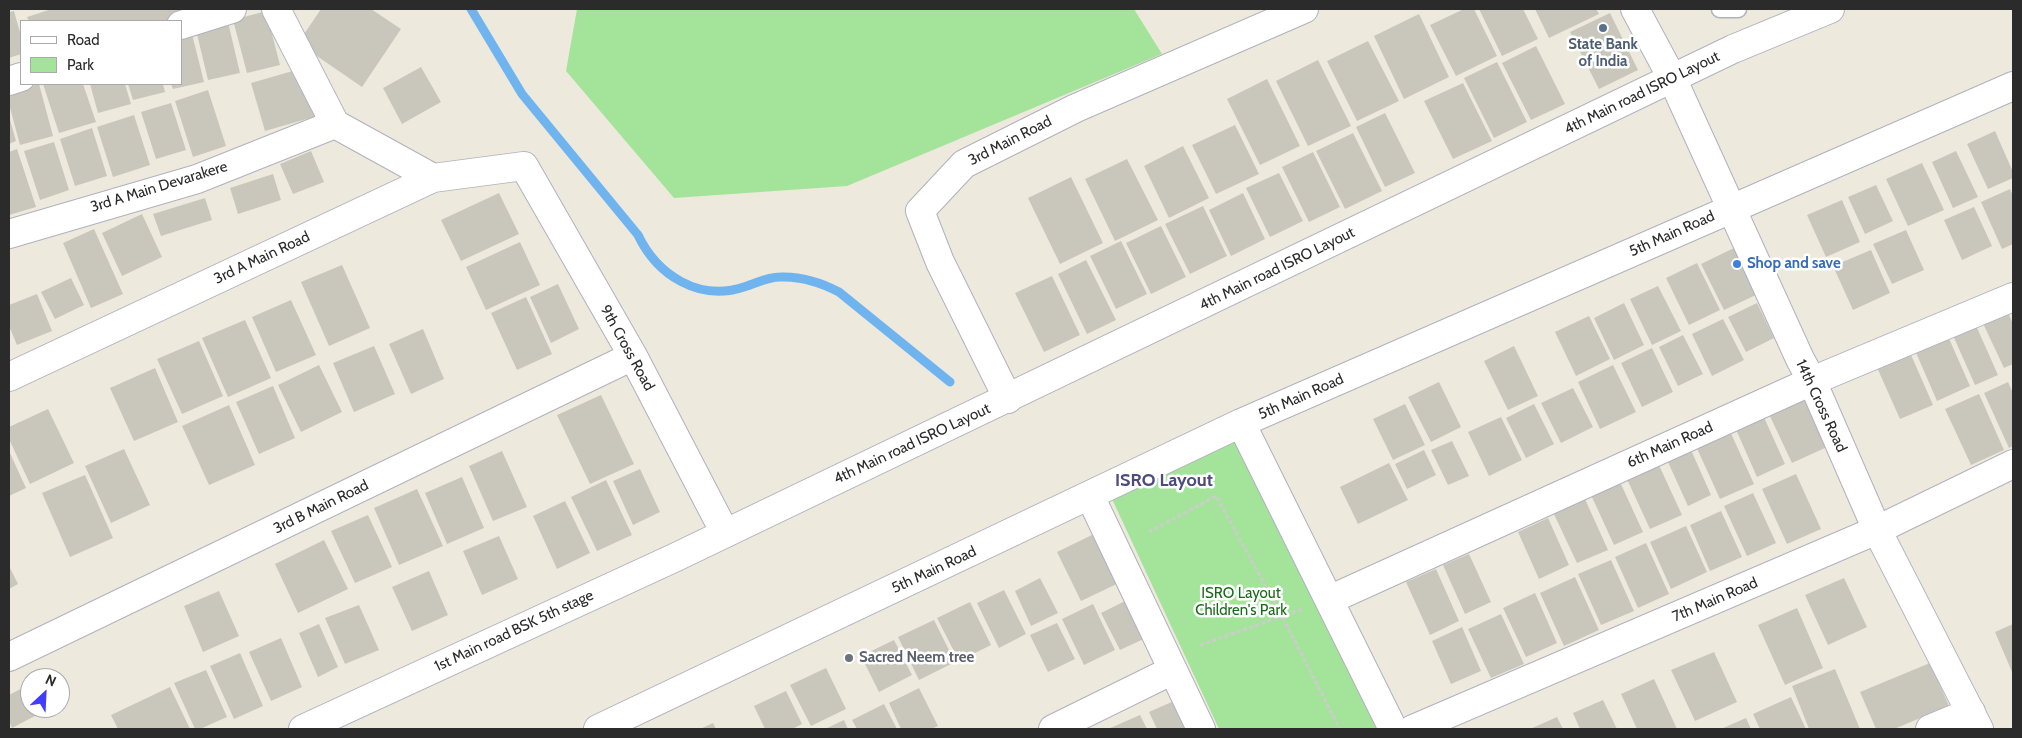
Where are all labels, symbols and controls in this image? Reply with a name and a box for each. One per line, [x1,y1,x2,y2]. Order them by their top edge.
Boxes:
legend [20,20,182,85]
marker: State Bank of India [1597,22,1609,34]
text: Road [67,31,100,49]
place label: State Bank of India [1568,36,1638,71]
street label: 4th Main road ISRO Layout [1561,47,1723,139]
text: Park [67,56,94,74]
street label: 3rd Main Road [965,112,1055,170]
street label: 3rd A Main Devarakere [88,158,230,216]
street label: 5th Main Road [1627,207,1717,261]
street label: 4th Main road ISRO Layout [1196,223,1358,315]
street label: 3rd A Main Road [211,228,313,288]
place label: Shop and save [1747,255,1841,273]
marker: Shop and save [1731,258,1743,270]
street label: 9th Cross Road [596,302,658,394]
street label: 14th Cross Road [1792,357,1850,455]
street label: 5th Main Road [1256,370,1346,424]
street label: 4th Main road ISRO Layout [831,400,993,488]
street label: 6th Main Road [1624,418,1716,472]
district label: ISRO Layout [1115,470,1213,492]
street label: 3rd B Main Road [271,476,371,538]
street label: 5th Main Road [889,543,979,597]
street label: 7th Main Road [1670,574,1760,626]
park label: ISRO Layout Children's Park [1195,585,1287,620]
street label: 1st Main road BSK 5th stage [432,586,596,676]
place label: Sacred Neem tree [859,649,974,667]
marker: Sacred Neem tree [843,652,855,664]
north arrow [20,668,70,718]
text: N [43,670,59,691]

